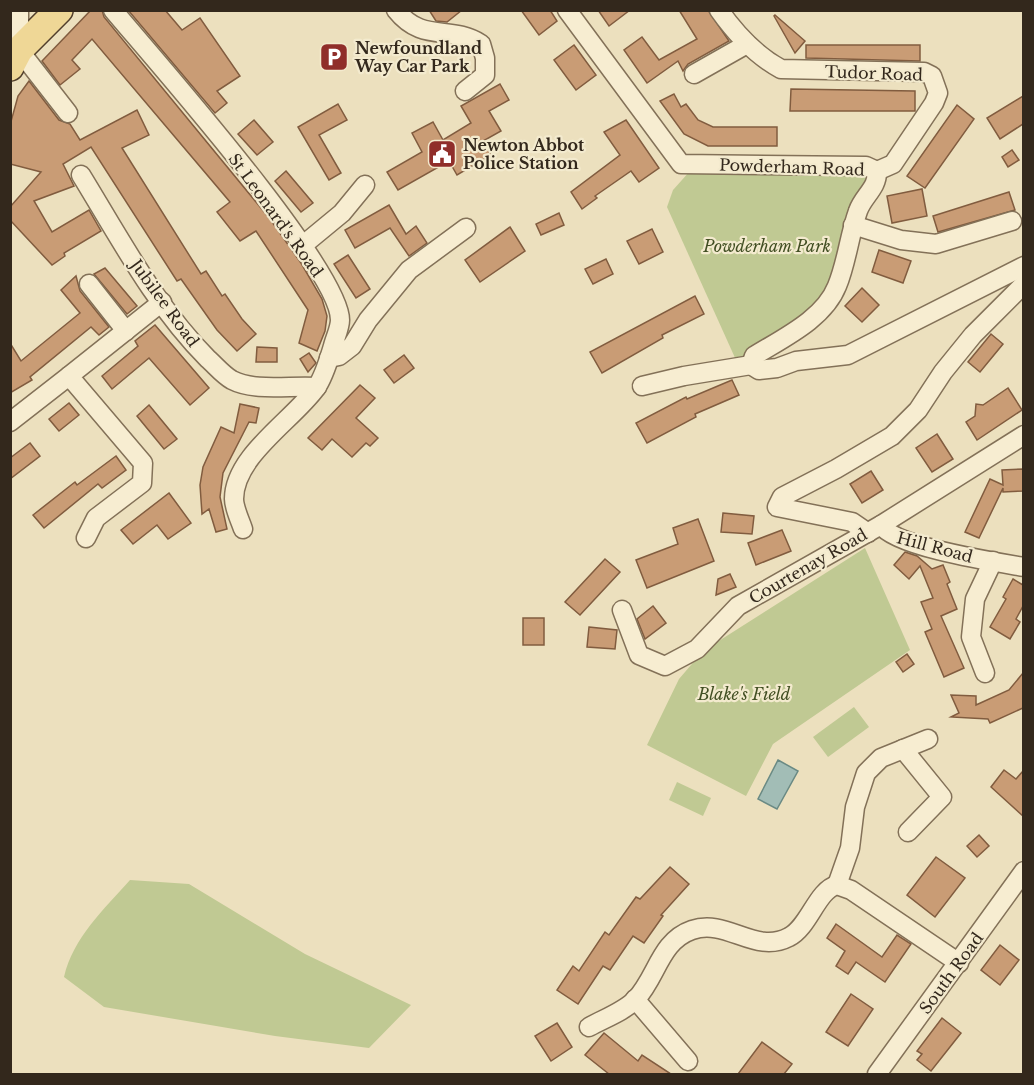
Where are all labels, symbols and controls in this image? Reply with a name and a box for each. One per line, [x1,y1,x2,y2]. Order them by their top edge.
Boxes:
place label: Newfoundland Way Car Park [354,38,482,76]
parking icon: Newfoundland Way Car Park [318,41,350,73]
street label: Tudor Road [825,61,924,85]
place label: Newton Abbot Police Station [463,135,585,173]
public building icon: Newton Abbot Police Station [426,138,458,170]
street label: St Leonard's Road [224,149,328,281]
street label: Powderham Road [719,154,865,180]
park label: Powderham Park [702,236,831,256]
street label: Jubilee Road [125,254,204,351]
street label: Courtenay Road [745,524,871,608]
street label: Hill Road [895,527,975,567]
park label: Blake's Field [697,684,791,704]
street label: South Road [915,928,987,1018]

